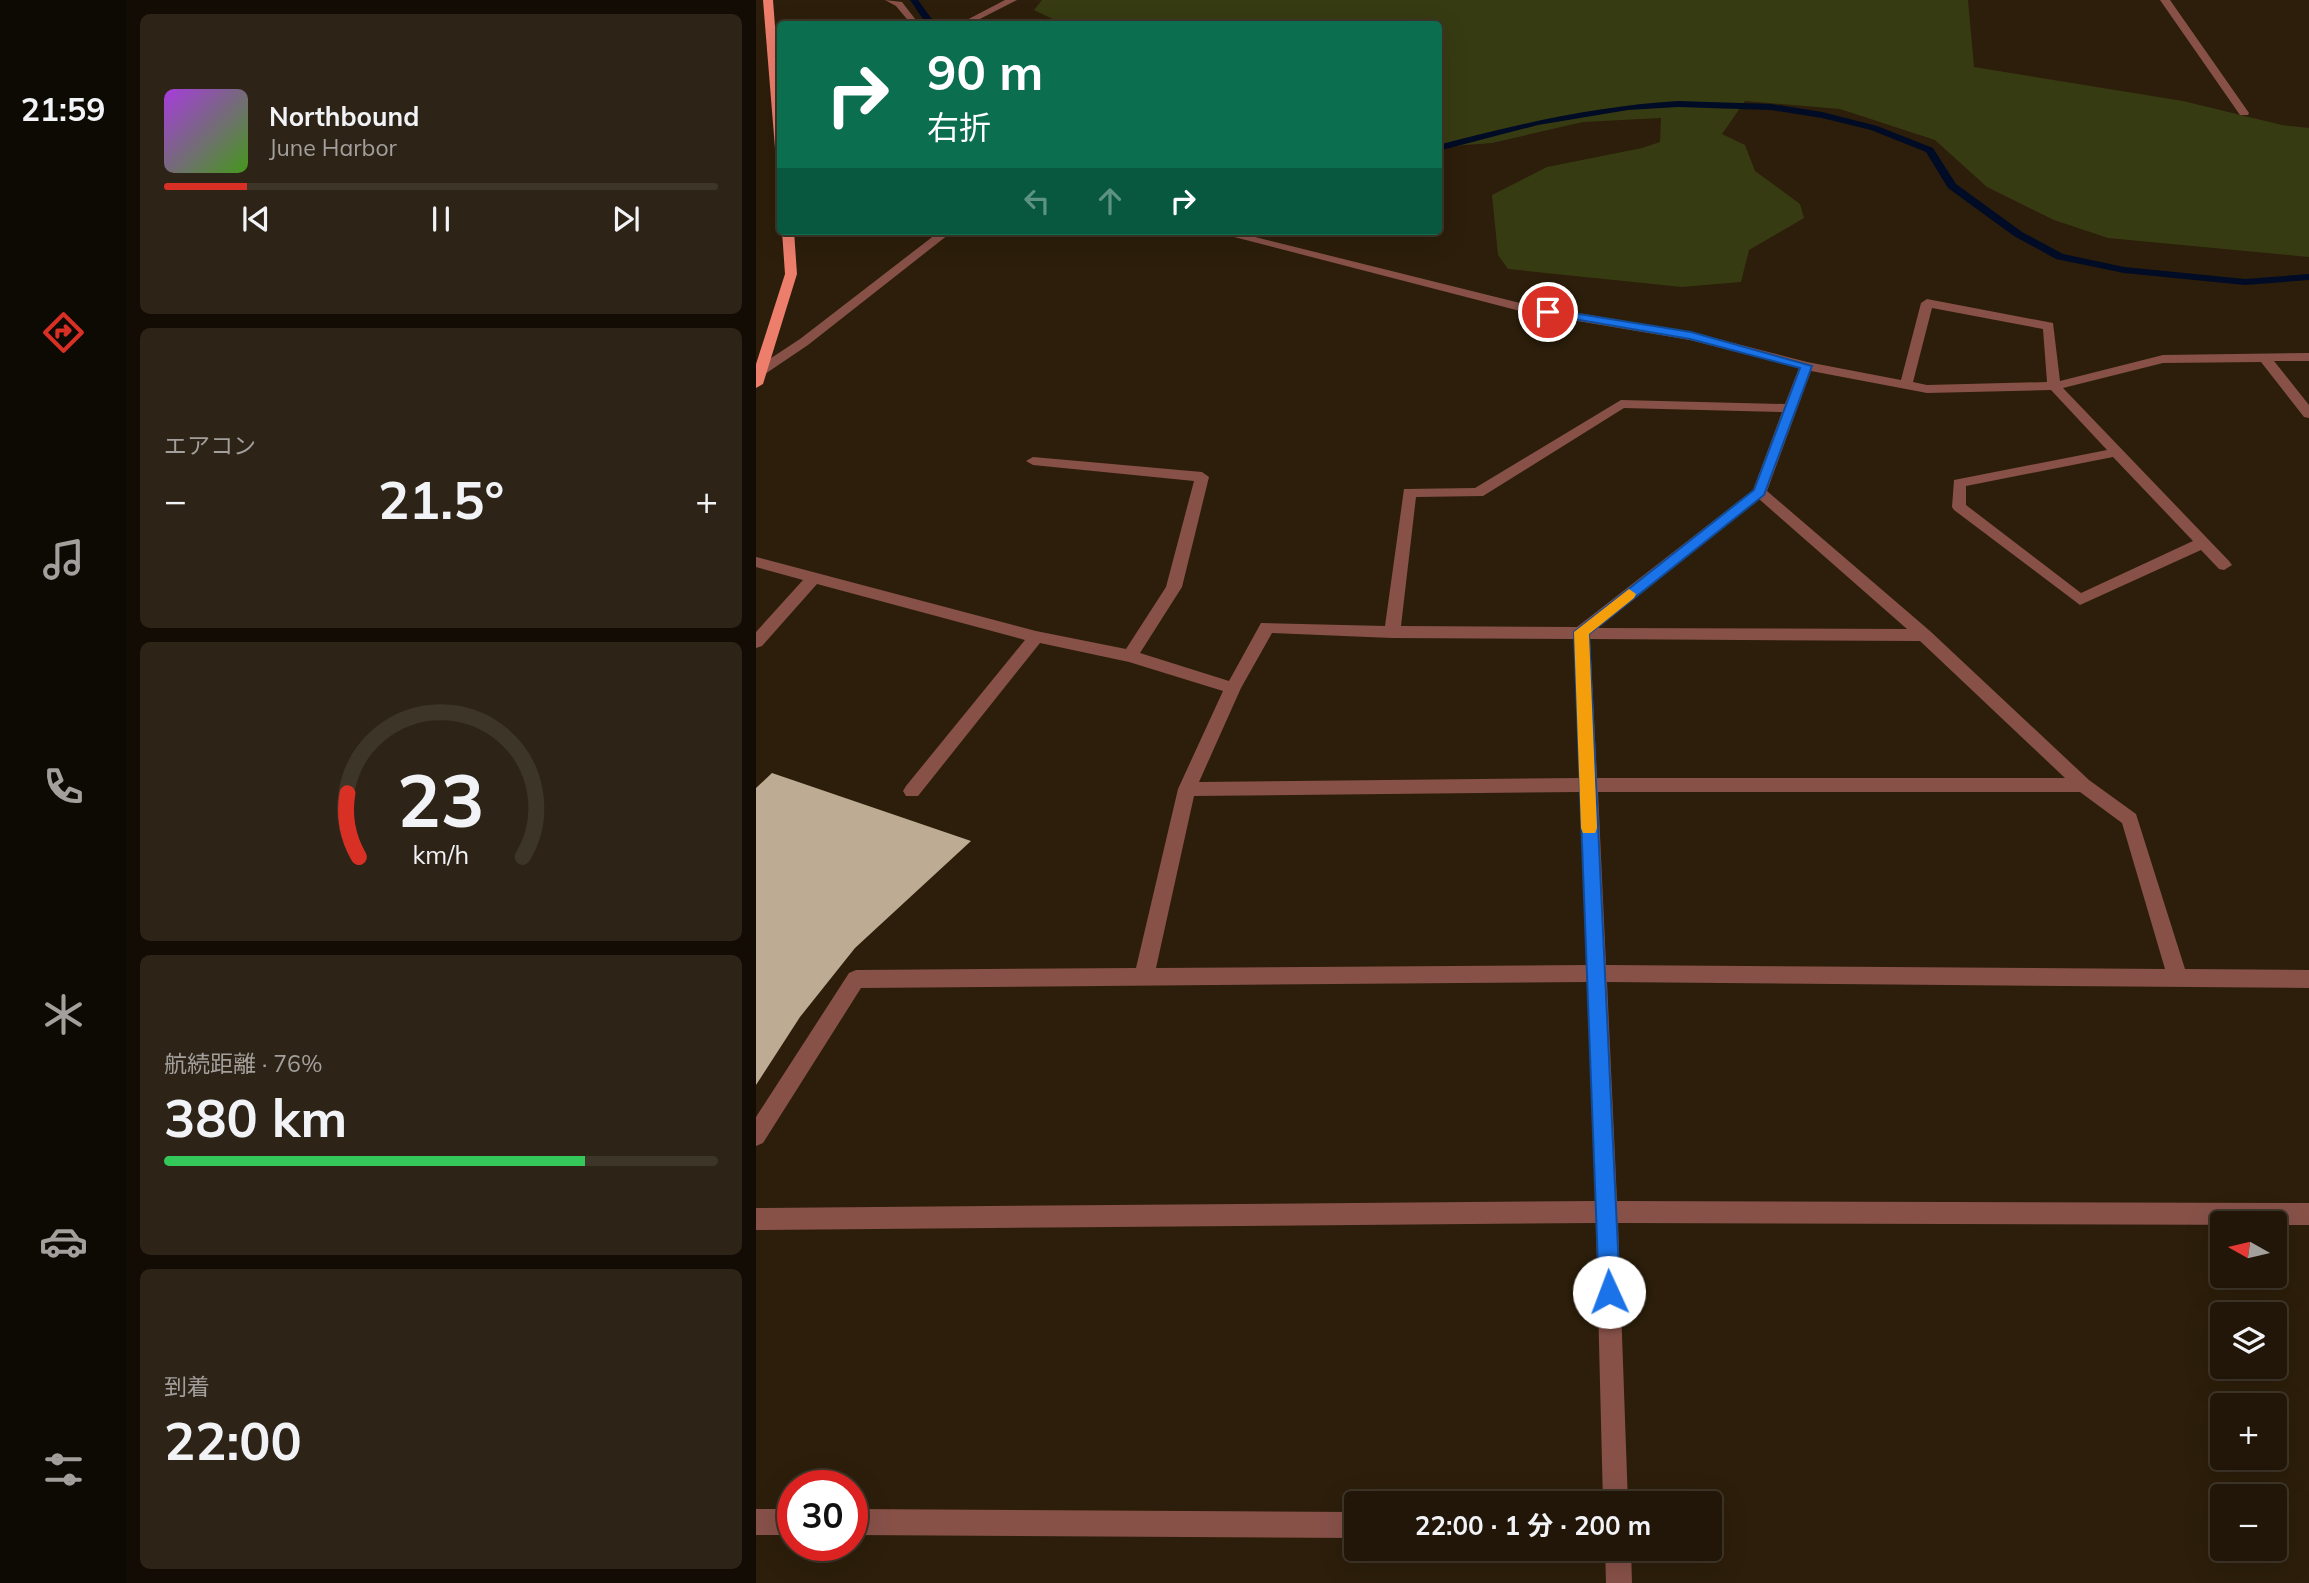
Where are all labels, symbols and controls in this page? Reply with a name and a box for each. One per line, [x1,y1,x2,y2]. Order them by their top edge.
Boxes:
text: 90 m [927,41,1043,102]
icon: right [812,49,903,140]
text: 21:59 [21,89,105,129]
text: Northbound [269,100,419,133]
text: 右折 [927,107,991,147]
text: June Harbor [269,133,397,162]
icon: left [1018,182,1056,220]
icon: ahead [1091,182,1129,220]
icon: right [1164,182,1202,220]
icon: previous [237,200,275,238]
icon: pause [422,200,460,238]
icon: next [607,200,645,238]
pin [1518,282,1578,342]
icon: arrive [1529,293,1567,331]
icon: directions [39,308,88,357]
text: エアコン [164,431,256,460]
text: 21.5° [378,467,504,532]
text: − [164,476,187,524]
text: + [695,476,718,524]
icon: music [39,535,88,584]
text: 23 [397,755,485,846]
icon: phone [39,762,88,811]
text: km/h [413,839,469,870]
icon: climate [39,990,88,1039]
text: 航続距離 · 76% [164,1049,322,1078]
text: 380 km [164,1085,347,1150]
north arrow [2210,1211,2287,1288]
map controls [2210,1211,2287,1561]
icon: car [39,1217,88,1266]
position arrow [1572,1255,1646,1329]
button: layers [2210,1302,2287,1379]
text: 到着 [164,1372,210,1401]
button: + [2210,1393,2287,1470]
text: 22:00 [164,1408,302,1473]
icon: filters [39,1445,88,1494]
speed limit sign: 30 [777,1470,868,1561]
button: − [2210,1484,2287,1561]
text: 22:00 · 1 分 · 200 m [1415,1509,1651,1542]

